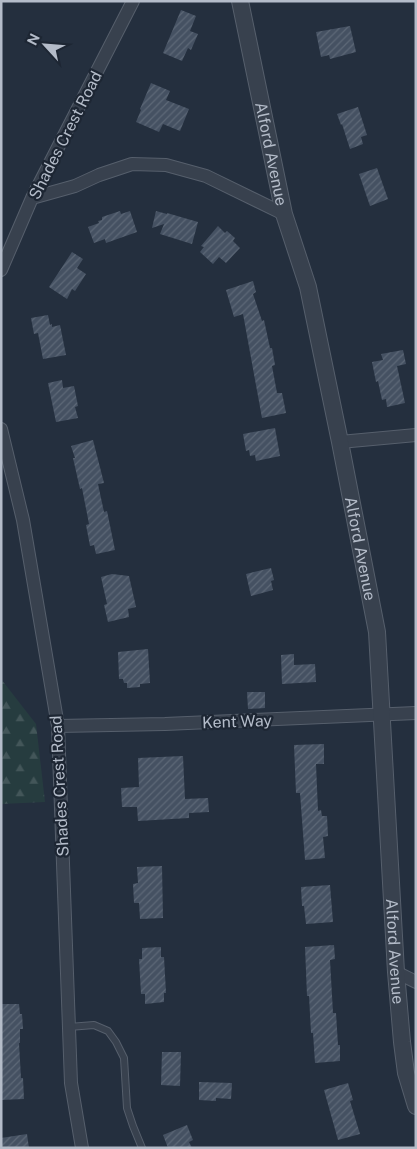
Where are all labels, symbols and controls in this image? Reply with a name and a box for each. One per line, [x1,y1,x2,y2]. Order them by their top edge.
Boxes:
north arrow [20,20,70,70]
text: N [24,31,43,48]
street label: Shades Crest Road [25,68,106,203]
street label: Alford Avenue [251,100,291,208]
street label: Alford Avenue [341,495,380,602]
street label: Kent Way [202,711,273,732]
street label: Shades Crest Road [46,715,73,857]
street label: Alford Avenue [382,898,408,1005]

